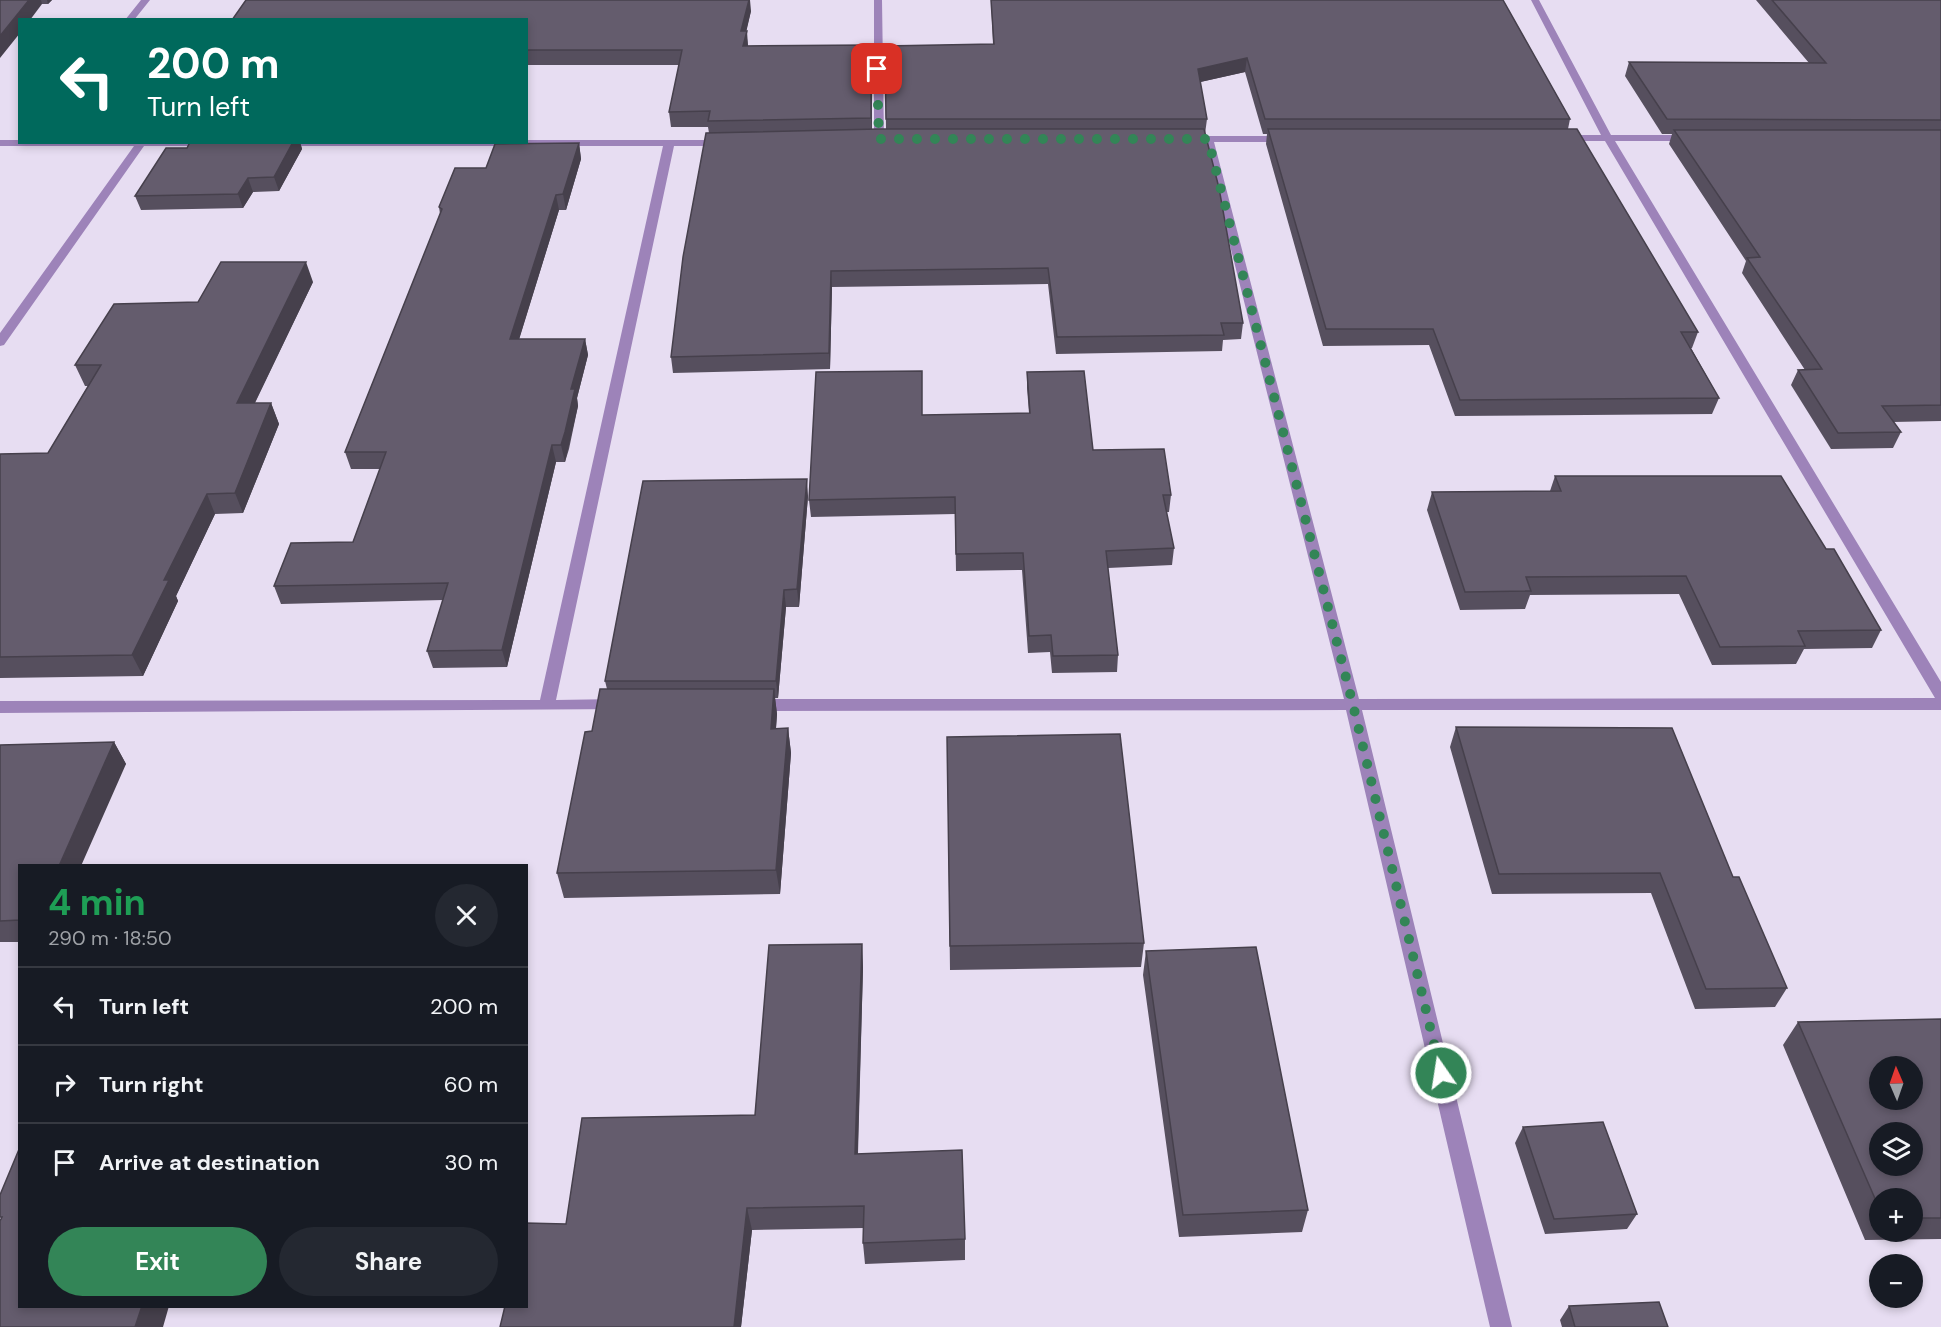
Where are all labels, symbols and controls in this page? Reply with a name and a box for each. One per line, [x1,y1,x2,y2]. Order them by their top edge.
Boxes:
text: 200 m [147,36,280,91]
icon: left [48,42,126,120]
pin [851,43,902,94]
icon: arrive [860,52,893,85]
text: Turn left [147,89,250,124]
text: 4 min [48,879,146,926]
button: close [435,884,498,947]
text: 290 m · 18:50 [48,925,172,951]
icon: left [48,990,81,1023]
text: Turn left [99,992,189,1021]
text: 200 m [430,992,498,1021]
position arrow [1409,1041,1473,1105]
north arrow [1869,1056,1923,1110]
map controls [1869,1056,1923,1308]
icon: right [48,1068,81,1101]
text: Turn right [99,1070,204,1099]
text: 60 m [444,1070,498,1099]
button: layers [1869,1122,1923,1176]
icon: arrive [48,1146,81,1179]
text: Arrive at destination [99,1148,320,1177]
text: 30 m [444,1148,498,1177]
button: + [1869,1188,1923,1242]
button: Exit [48,1227,267,1296]
button: Share [279,1227,498,1296]
button: − [1869,1254,1923,1308]

